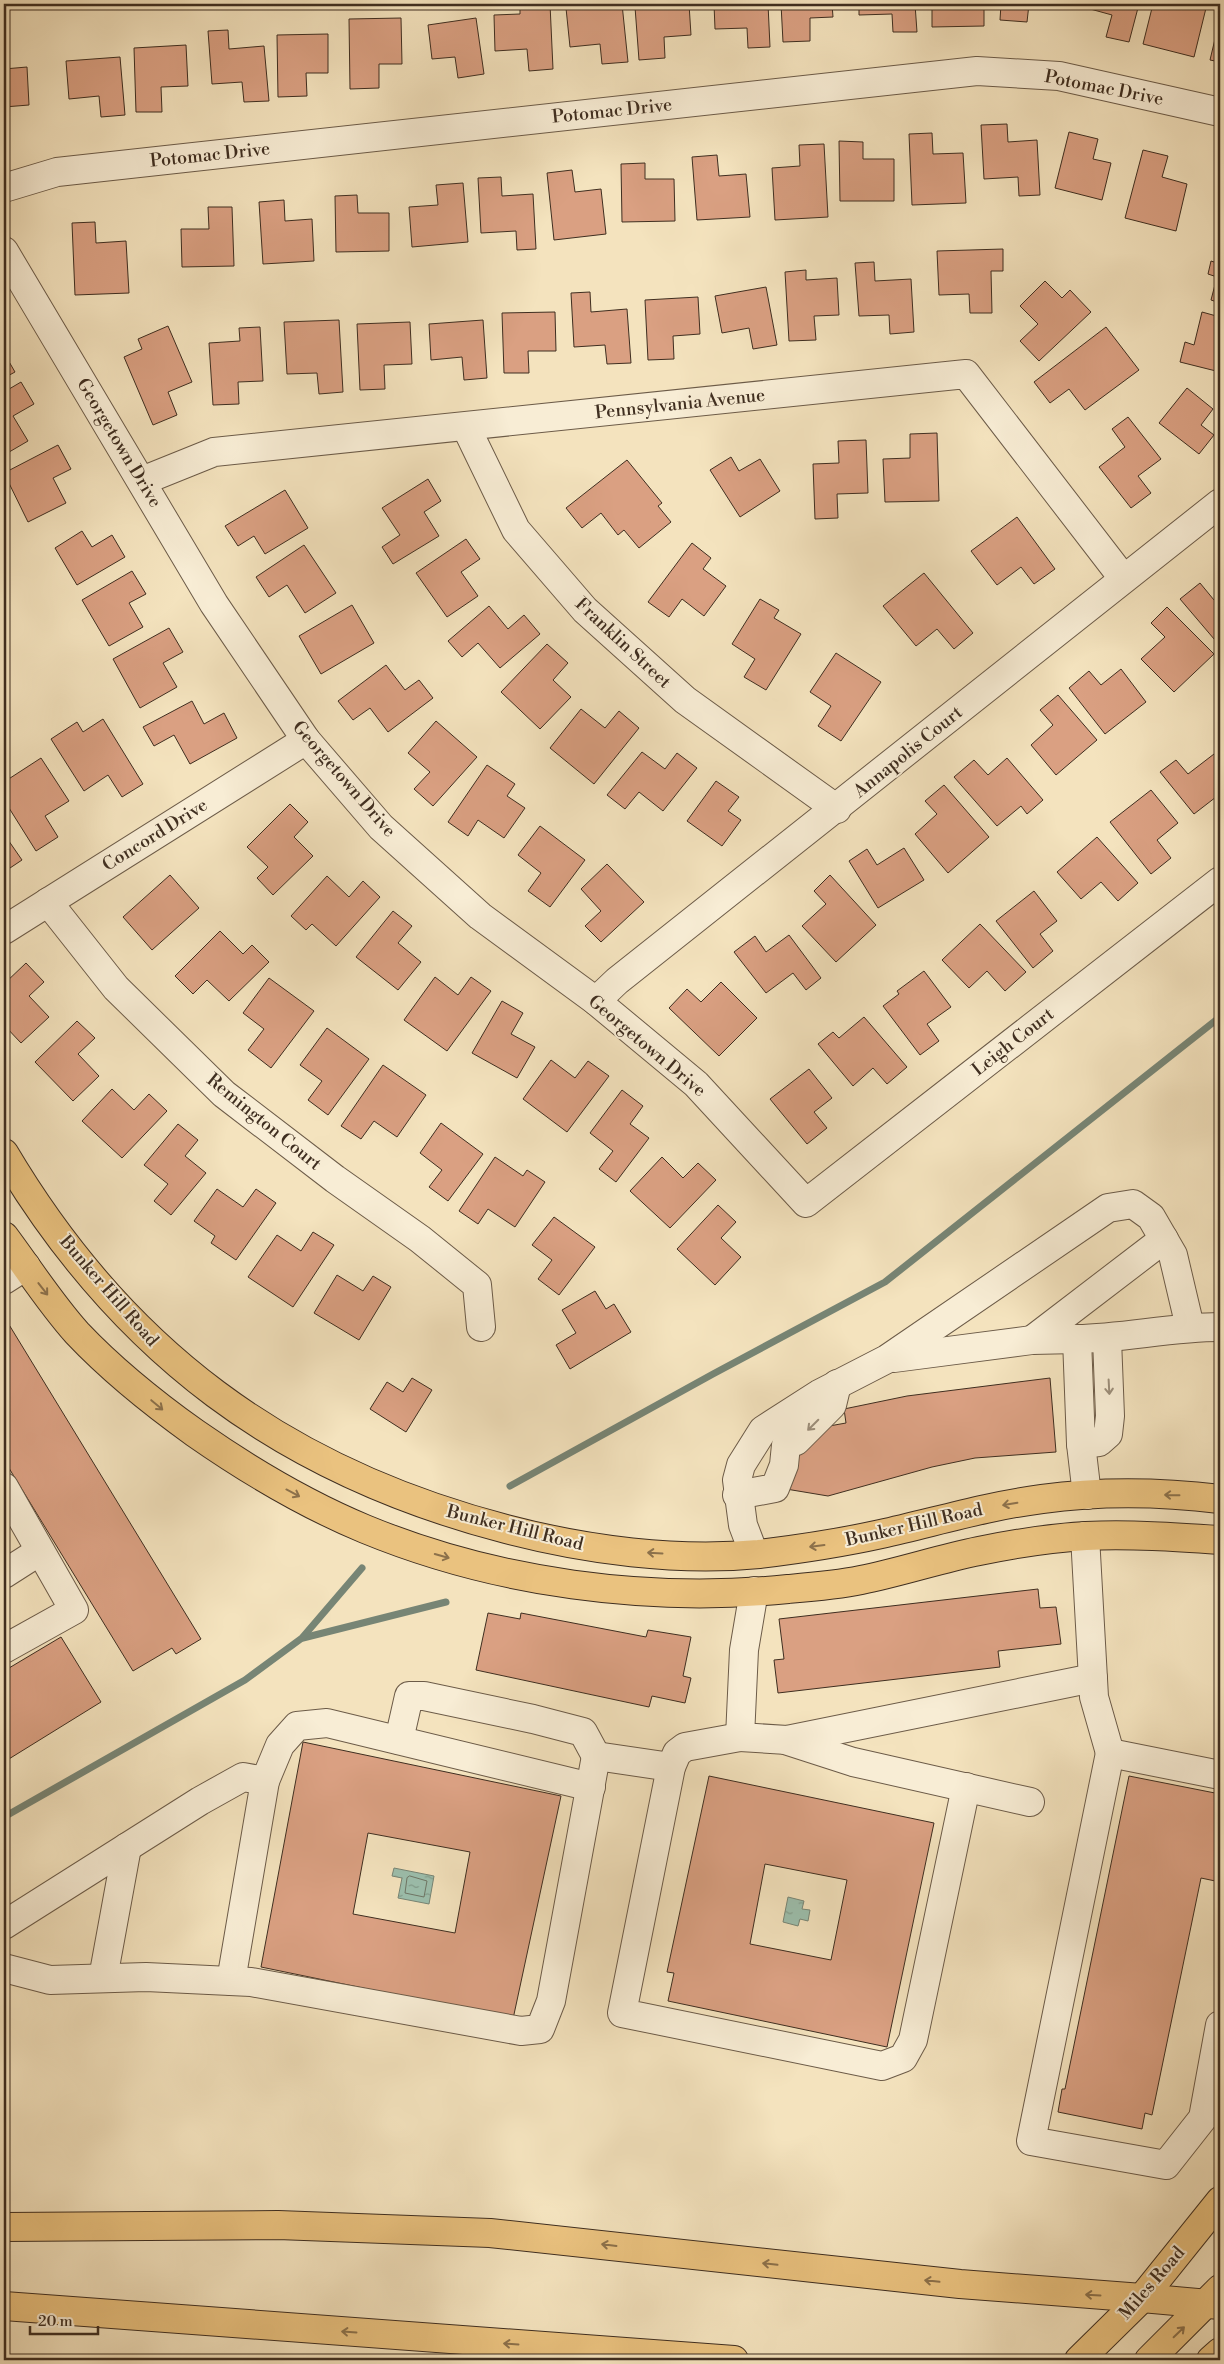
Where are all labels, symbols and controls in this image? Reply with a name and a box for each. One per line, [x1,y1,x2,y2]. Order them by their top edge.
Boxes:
street label: Potomac Drive [1042,65,1166,111]
street label: Potomac Drive [551,93,673,129]
street label: Potomac Drive [149,137,271,173]
street label: Georgetown Drive [71,374,167,512]
street label: Pennsylvania Avenue [594,384,766,424]
street label: Franklin Street [570,593,676,694]
street label: Annapolis Court [848,701,968,804]
street label: Georgetown Drive [287,716,401,842]
street label: Concord Drive [98,794,212,876]
street label: Georgetown Drive [583,990,711,1102]
street label: Leigh Court [967,1002,1059,1081]
street label: Remington Court [202,1069,327,1176]
street label: Bunker Hill Road [54,1230,164,1352]
one-way arrow [37,1283,48,1296]
one-way arrow [1104,1379,1113,1395]
one-way arrow [150,1399,163,1410]
one-way arrow [807,1418,819,1431]
one-way arrow [285,1488,300,1498]
one-way arrow [1164,1491,1180,1500]
street label: Bunker Hill Road [842,1498,986,1552]
street label: Bunker Hill Road [443,1500,586,1556]
one-way arrow [1002,1500,1018,1510]
one-way arrow [809,1542,825,1552]
one-way arrow [647,1548,664,1558]
one-way arrow [434,1551,450,1561]
one-way arrow [601,2240,617,2250]
street label: Miles Road [1114,2241,1191,2324]
one-way arrow [762,2259,778,2269]
one-way arrow [924,2276,940,2286]
one-way arrow [1086,2291,1102,2300]
scale bar [30,2304,98,2336]
text: 20 m [38,2312,73,2331]
one-way arrow [1172,2326,1185,2338]
one-way arrow [341,2327,357,2336]
one-way arrow [503,2339,519,2348]

